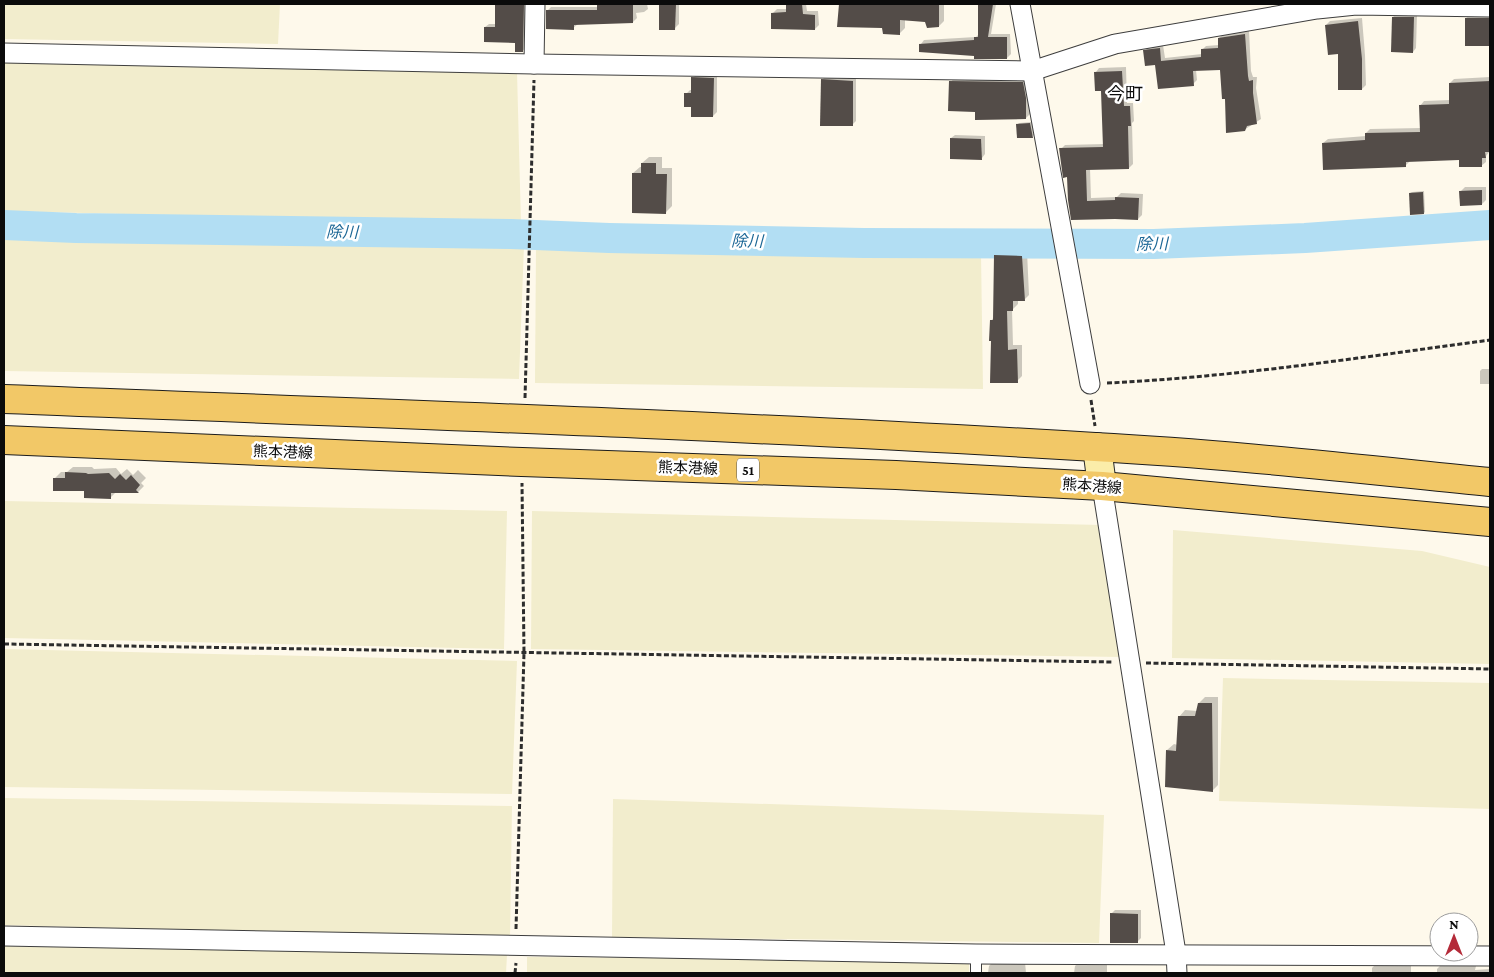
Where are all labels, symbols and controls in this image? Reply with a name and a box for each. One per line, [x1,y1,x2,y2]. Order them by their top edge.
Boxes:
district label: 今町 [1107,84,1143,104]
water label: 除川 [326,223,360,241]
water label: 除川 [731,232,765,250]
water label: 除川 [1136,235,1170,253]
street label: 熊本港線 [253,443,313,461]
road number: 51 [737,458,759,482]
street label: 熊本港線 [658,459,718,477]
street label: 熊本港線 [1062,476,1122,496]
north arrow [1429,912,1479,962]
text: N [1449,916,1459,932]

